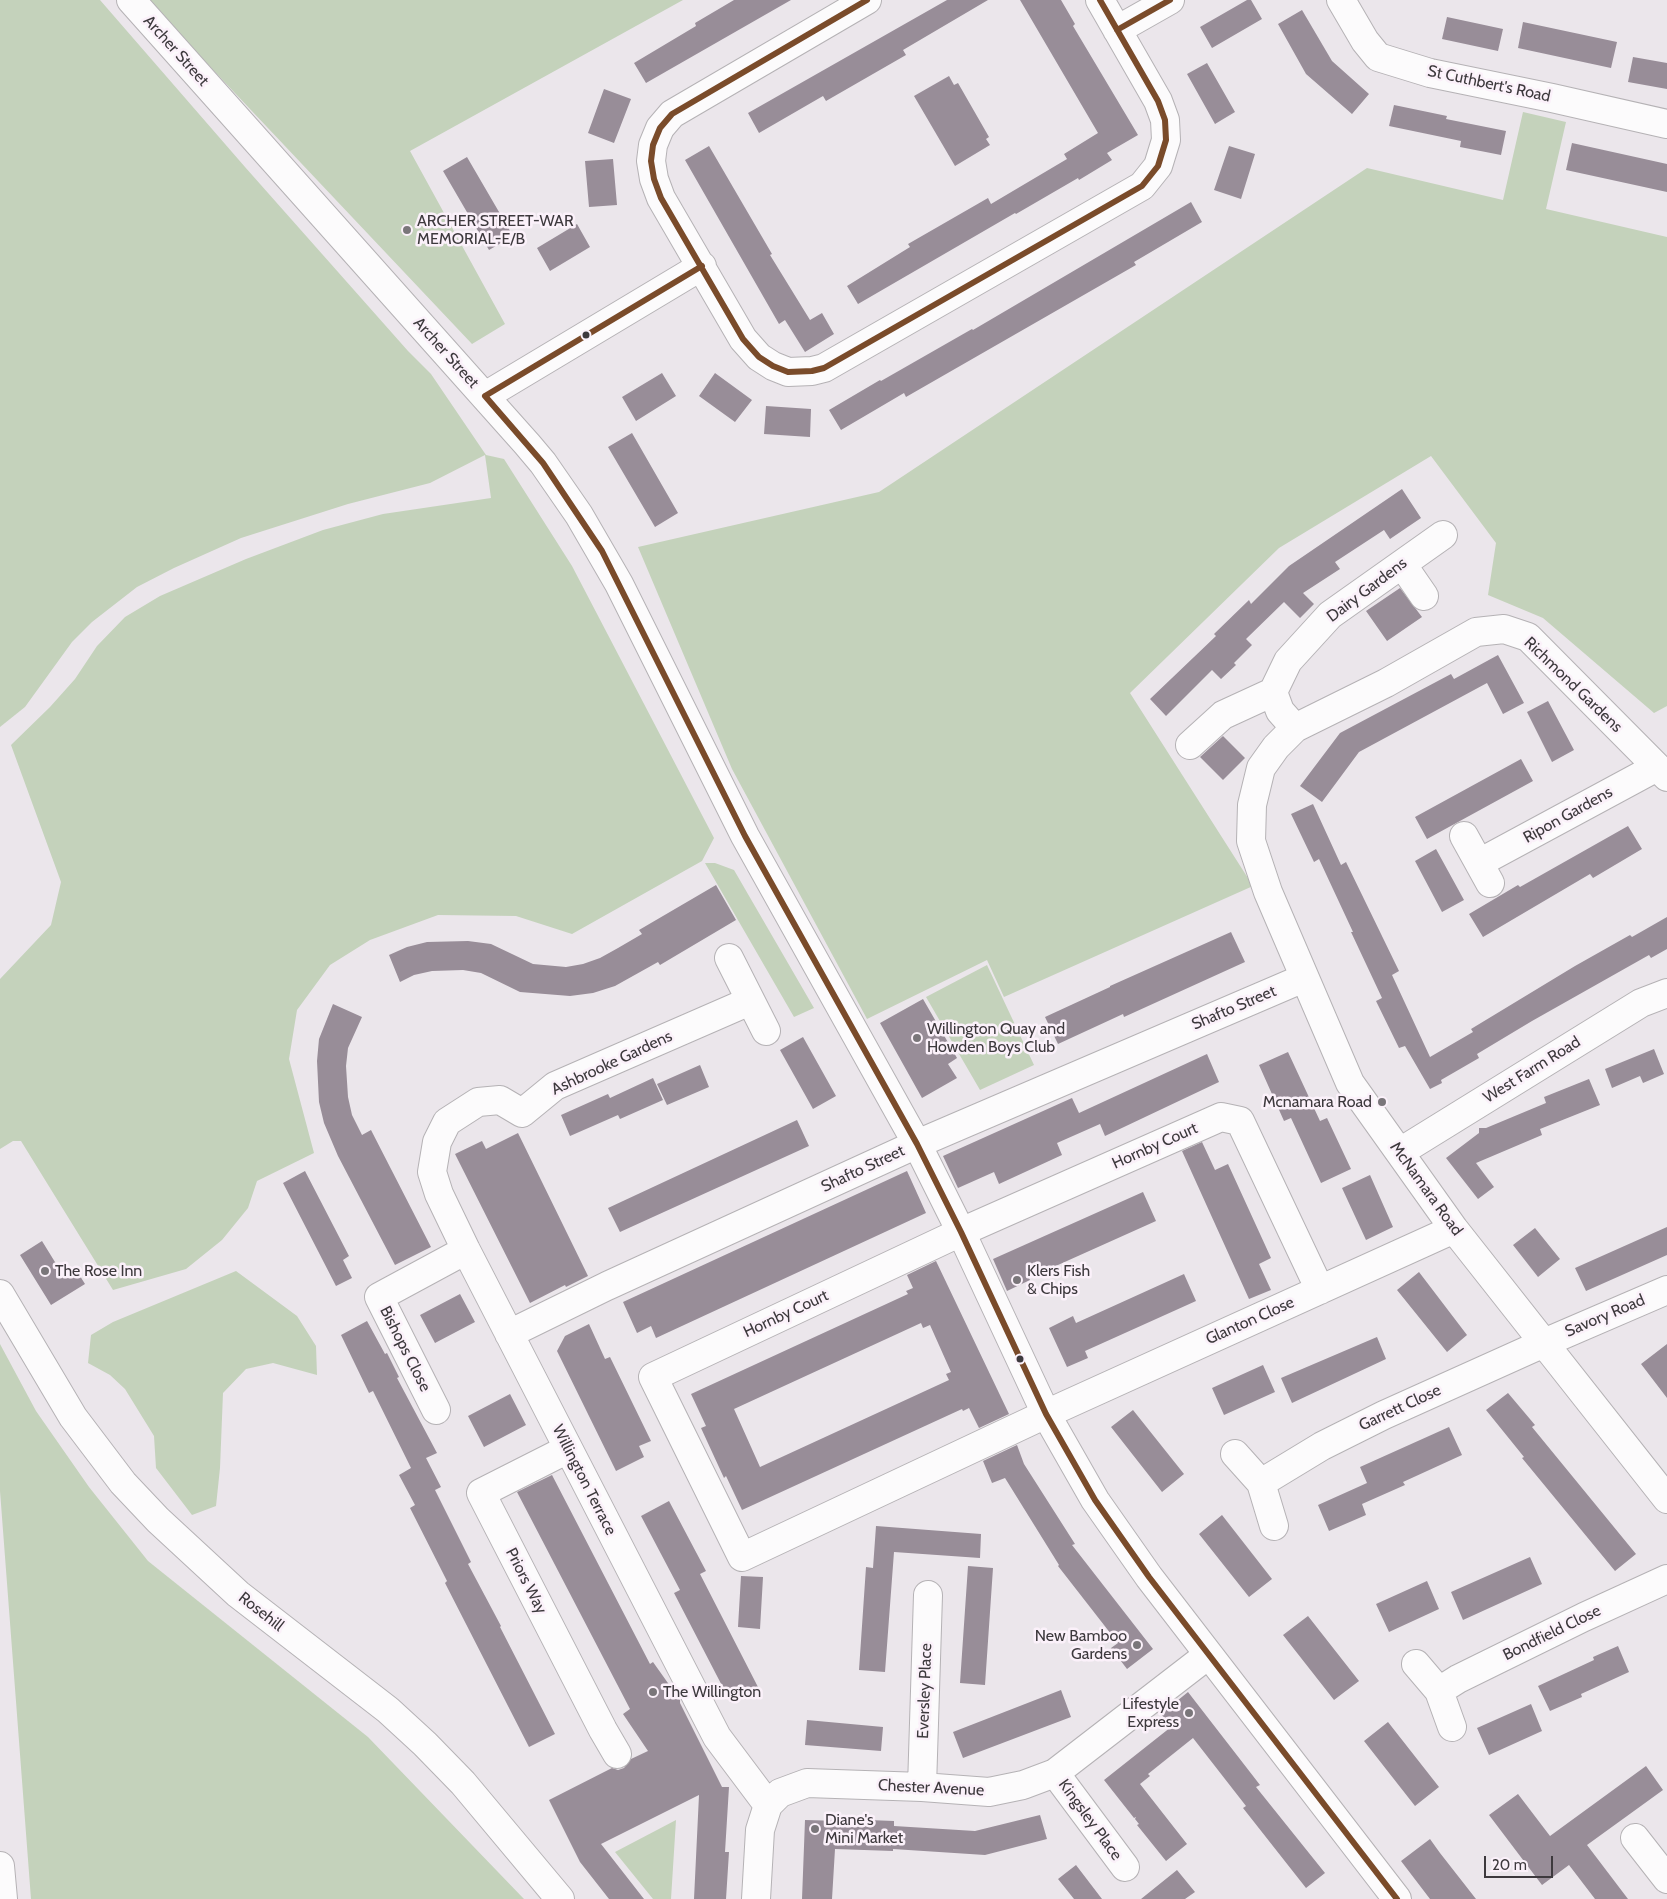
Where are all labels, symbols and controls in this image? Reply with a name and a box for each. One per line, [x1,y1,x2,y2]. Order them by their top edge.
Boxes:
street label: Archer Street [139,12,213,90]
street label: St Cuthbert's Road [1426,62,1552,106]
place label: ARCHER STREET-WAR MEMORIAL-E/B [417,211,574,249]
marker: ARCHER STREET-WAR MEMORIAL-E/B [401,224,413,236]
street label: Archer Street [409,314,483,392]
unlabelled marker [581,330,591,340]
street label: Dairy Gardens [1323,554,1411,626]
street label: Richmond Gardens [1520,633,1626,737]
street label: Ripon Gardens [1520,783,1616,847]
street label: Shafto Street [1189,982,1279,1034]
place label: Willington Quay and Howden Boys Club [927,1019,1065,1057]
street label: Ashbrooke Gardens [549,1027,675,1099]
marker: Willington Quay and Howden Boys Club [911,1032,923,1044]
street label: West Farm Road [1480,1032,1584,1108]
place label: Mcnamara Road [1263,1092,1372,1112]
marker: Mcnamara Road [1376,1096,1388,1108]
street label: Hornby Court [1109,1119,1201,1173]
street label: McNamara Road [1386,1138,1466,1240]
street label: Shafto Street [818,1141,908,1197]
place label: The Rose Inn [55,1261,142,1281]
place label: Klers Fish & Chips [1027,1261,1090,1299]
marker: The Rose Inn [39,1265,51,1277]
marker: Klers Fish & Chips [1011,1274,1023,1286]
street label: Hornby Court [740,1286,832,1342]
street label: Savory Road [1562,1291,1648,1341]
street label: Glanton Close [1203,1293,1297,1349]
street label: Bishops Close [375,1303,435,1395]
unlabelled marker [1015,1354,1025,1364]
street label: Garrett Close [1356,1381,1444,1435]
street label: Willington Terrace [548,1422,620,1538]
street label: Priors Way [501,1545,551,1617]
street label: Rosehill [234,1588,288,1636]
street label: Bondfield Close [1500,1601,1604,1665]
place label: New Bamboo Gardens [1035,1626,1127,1664]
marker: New Bamboo Gardens [1131,1639,1143,1651]
street label: Eversley Place [914,1643,936,1739]
place label: The Willington [663,1682,761,1702]
marker: The Willington [647,1686,659,1698]
place label: Lifestyle Express [1122,1694,1179,1732]
marker: Lifestyle Express [1183,1707,1195,1719]
street label: Chester Avenue [877,1776,985,1800]
street label: Kingsley Place [1054,1776,1126,1864]
place label: Diane's Mini Market [825,1810,903,1848]
marker: Diane's Mini Market [809,1823,821,1835]
scale bar [1487,1846,1556,1878]
text: 20 m [1492,1856,1527,1874]

